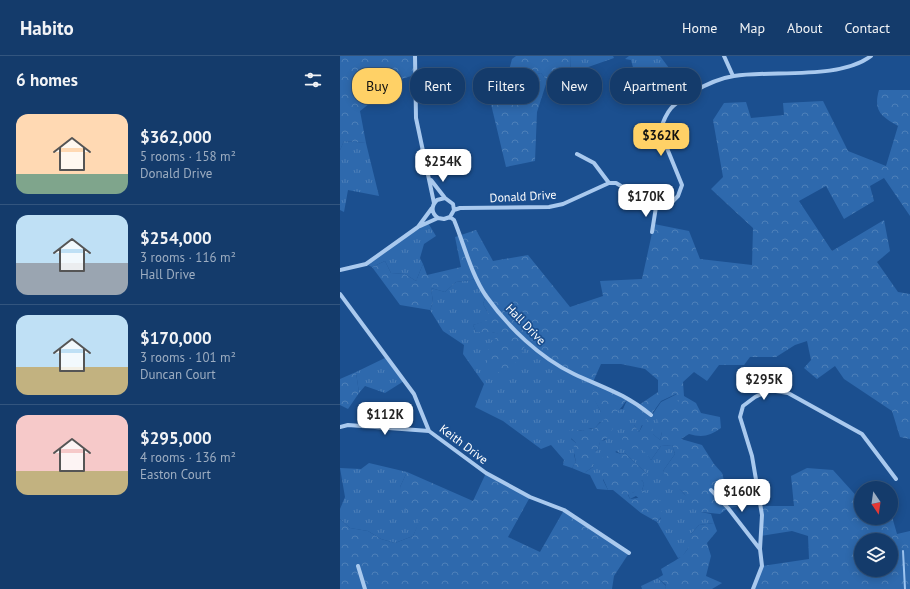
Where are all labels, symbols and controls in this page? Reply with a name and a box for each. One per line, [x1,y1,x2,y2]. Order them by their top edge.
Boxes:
text: Habito [20,16,74,40]
text: Home [682,19,717,37]
text: Map [739,19,765,37]
text: About [787,19,823,37]
text: Contact [845,19,890,37]
chip: Buy [352,68,402,104]
chip: Rent [410,68,465,104]
chip: Filters [473,68,539,104]
chip: New [547,68,602,104]
chip: Apartment [610,68,701,104]
text: 6 homes [16,69,78,91]
icon: filters [302,69,324,91]
pin: $362K [633,123,689,157]
text: $362,000 [140,126,212,148]
text: $362K [642,127,680,144]
icon: home [48,130,96,178]
text: 5 rooms · 158 m² [140,148,236,165]
pin: $254K [415,149,471,183]
text: $254K [424,153,462,170]
text: Donald Drive [140,165,212,182]
pin: $170K [618,184,674,218]
street label: Donald Drive [489,187,557,205]
text: $170K [627,188,665,205]
text: $254,000 [140,227,212,249]
icon: home [48,231,96,279]
text: 3 rooms · 116 m² [140,249,236,266]
text: Hall Drive [140,266,195,283]
street label: Hall Drive [503,300,549,348]
text: $170,000 [140,327,212,349]
icon: home [48,331,96,379]
text: 3 rooms · 101 m² [140,349,236,366]
text: Duncan Court [140,366,216,383]
pin: $295K [736,367,792,401]
text: $295K [745,371,783,388]
pin: $112K [357,402,413,436]
text: $112K [366,406,404,423]
street label: Keith Drive [437,421,491,467]
text: $295,000 [140,427,212,449]
icon: home [48,431,96,479]
text: 4 rooms · 136 m² [140,449,236,466]
text: Easton Court [140,466,211,483]
pin: $160K [714,479,770,513]
north arrow [854,481,898,525]
map controls [854,481,898,577]
text: $160K [723,483,761,500]
button: layers [854,533,898,577]

